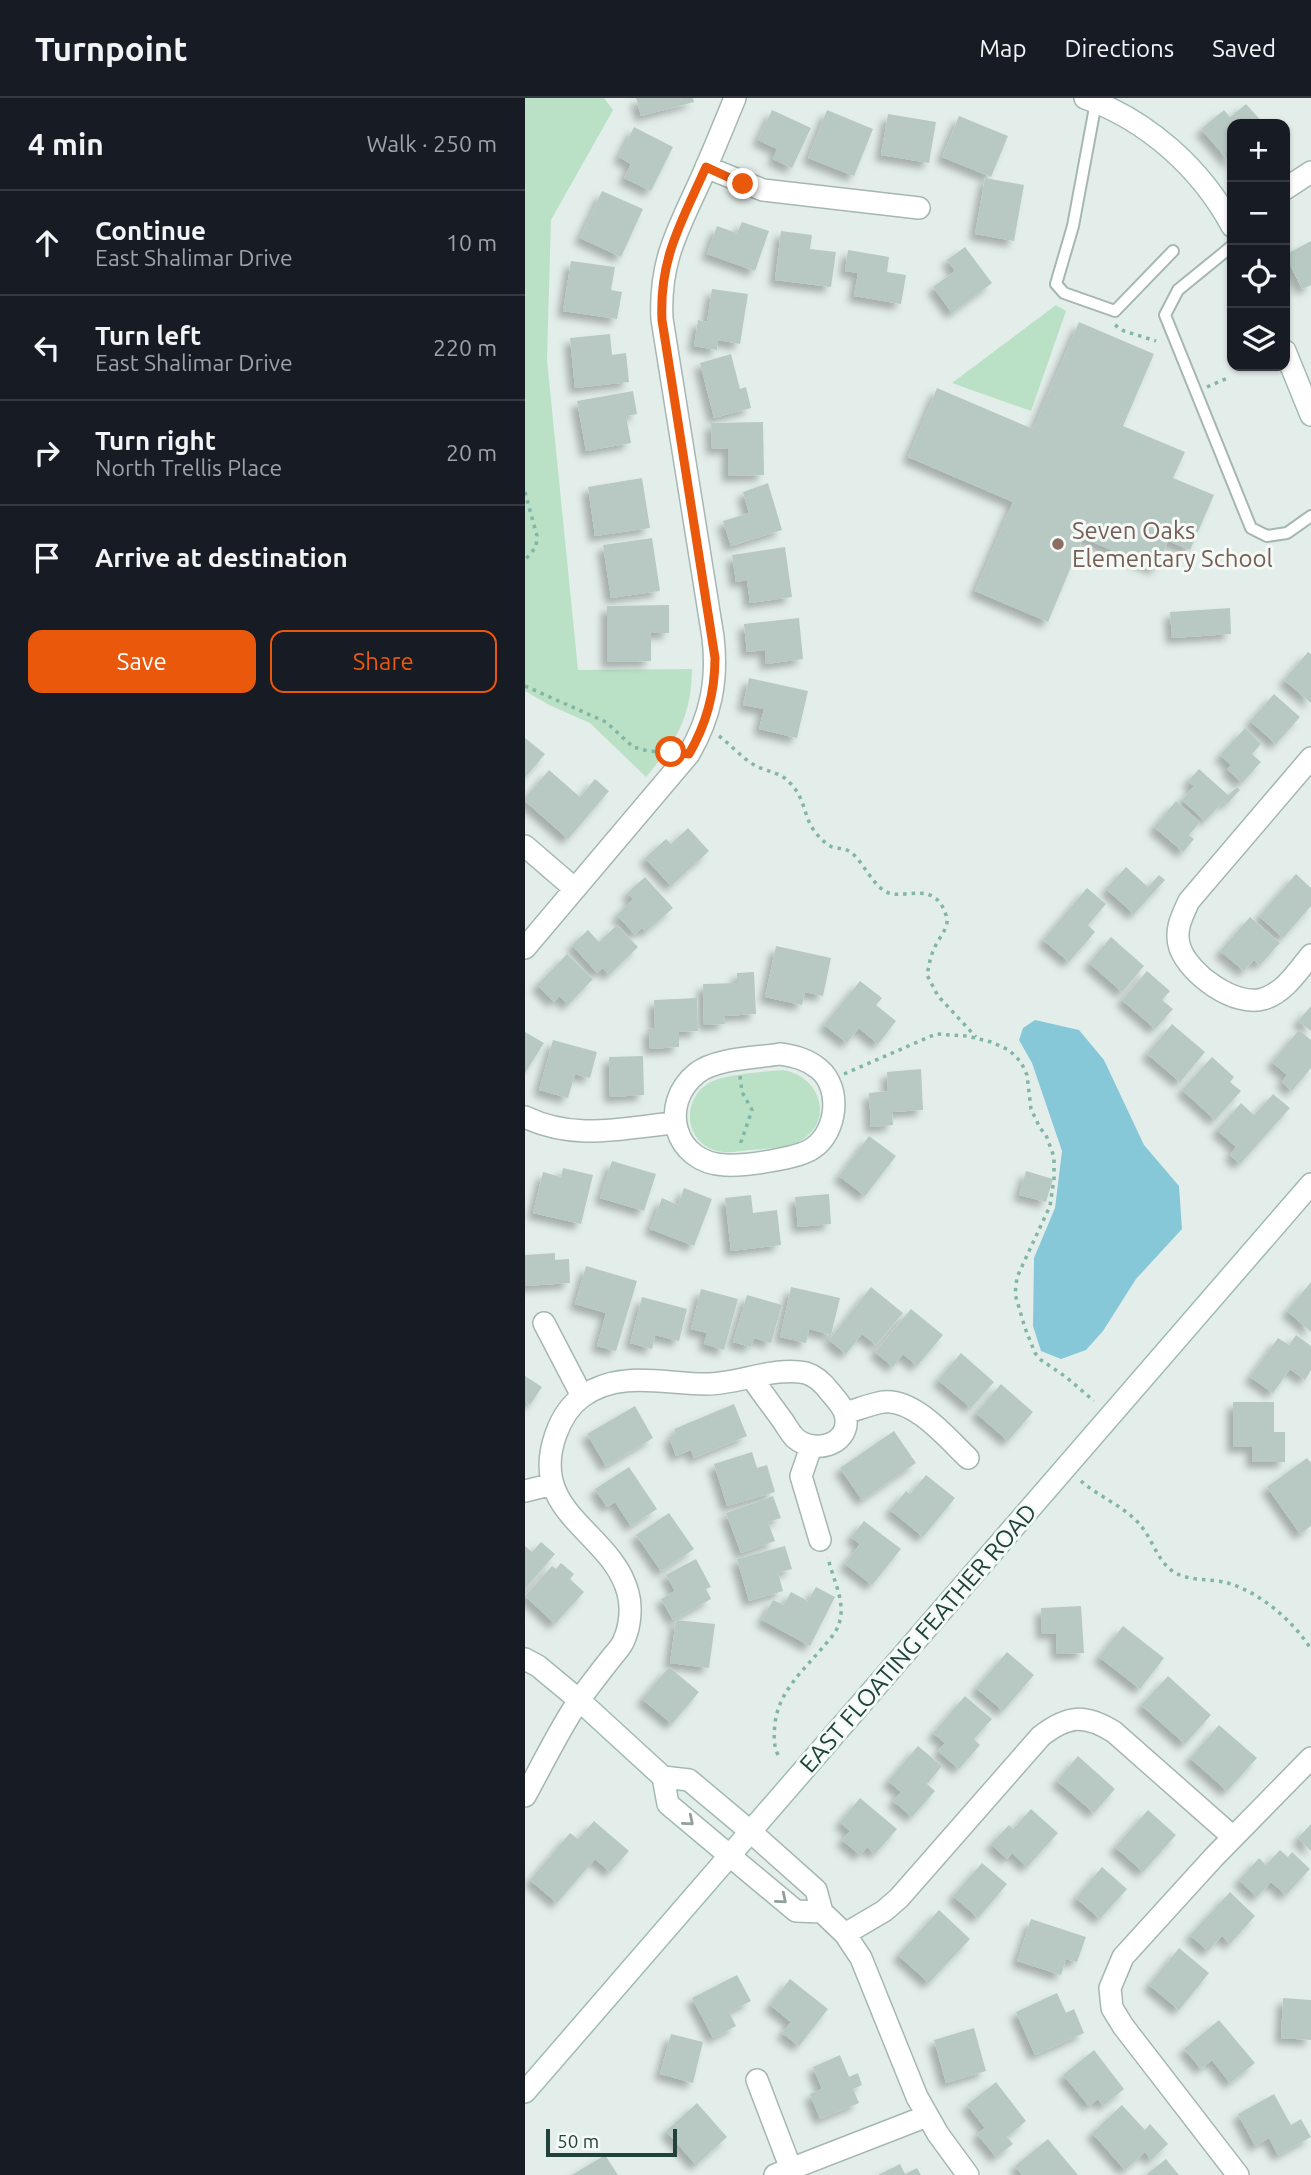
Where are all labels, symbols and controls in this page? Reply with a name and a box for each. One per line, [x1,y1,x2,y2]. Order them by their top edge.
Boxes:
text: Turnpoint [35,30,187,67]
text: Map [979,35,1026,62]
text: Directions [1064,35,1174,62]
text: Saved [1212,35,1276,62]
map controls [1227,119,1290,371]
button: + [1227,119,1290,182]
text: 4 min [28,127,104,161]
text: Walk · 250 m [366,131,497,156]
route end [727,168,758,199]
button: − [1227,182,1290,245]
text: Continue [95,216,206,245]
icon: ahead [28,224,66,262]
text: 10 m [446,230,497,255]
text: East Shalimar Drive [95,245,293,270]
button: locate [1227,245,1290,308]
button: layers [1227,308,1290,371]
text: Turn left [95,321,201,350]
icon: left [28,329,66,367]
text: 220 m [433,335,497,360]
text: East Shalimar Drive [95,350,293,375]
text: Turn right [95,426,216,455]
icon: right [28,434,66,472]
text: 20 m [446,440,497,465]
text: North Trellis Place [95,455,282,480]
place label: Seven Oaks Elementary School [1072,517,1273,572]
marker: Seven Oaks Elementary School [1050,536,1066,552]
icon: arrive [28,539,66,577]
text: Arrive at destination [95,543,348,572]
button: Save [28,630,256,693]
button: Share [270,630,497,693]
route start [655,736,686,767]
street label: EAST FLOATING FEATHER ROAD [794,1498,1042,1778]
one-way arrow [680,1813,693,1825]
one-way arrow [774,1891,787,1904]
scale bar [546,2126,677,2158]
text: 50 m [557,2130,599,2152]

